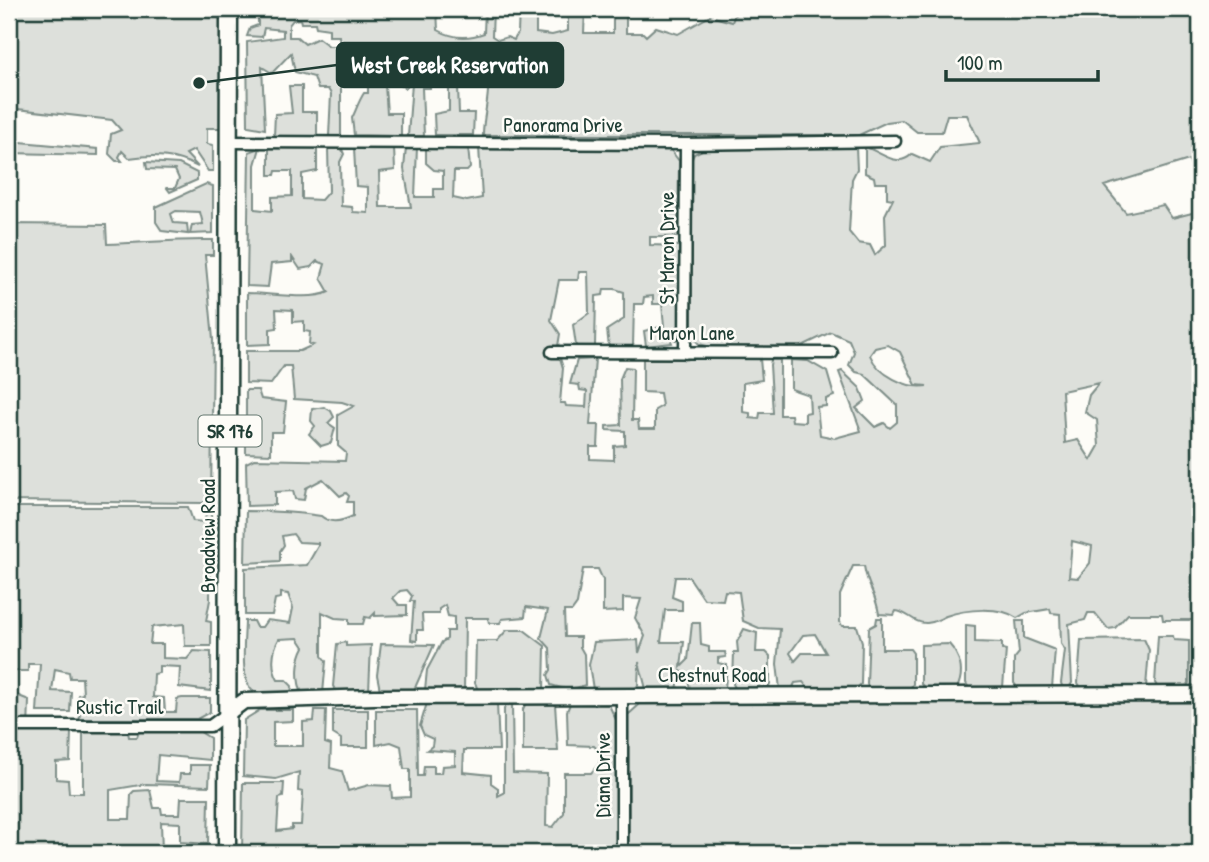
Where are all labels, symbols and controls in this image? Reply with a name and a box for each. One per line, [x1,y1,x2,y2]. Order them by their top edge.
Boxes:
scale bar [946,38,1099,82]
callout: West Creek Reservation [337,43,563,87]
text: 100 m [957,48,1003,77]
text: West Creek Reservation [351,49,549,80]
street label: Panorama Drive [503,110,623,139]
street label: St Maron Drive [652,192,681,304]
street label: Maron Lane [649,318,735,347]
road number: SR 176 [198,416,262,446]
street label: Broadview Road [193,479,222,593]
street label: Chestnut Road [658,660,766,689]
street label: Rustic Trail [76,692,164,721]
street label: Diana Drive [588,733,617,818]

